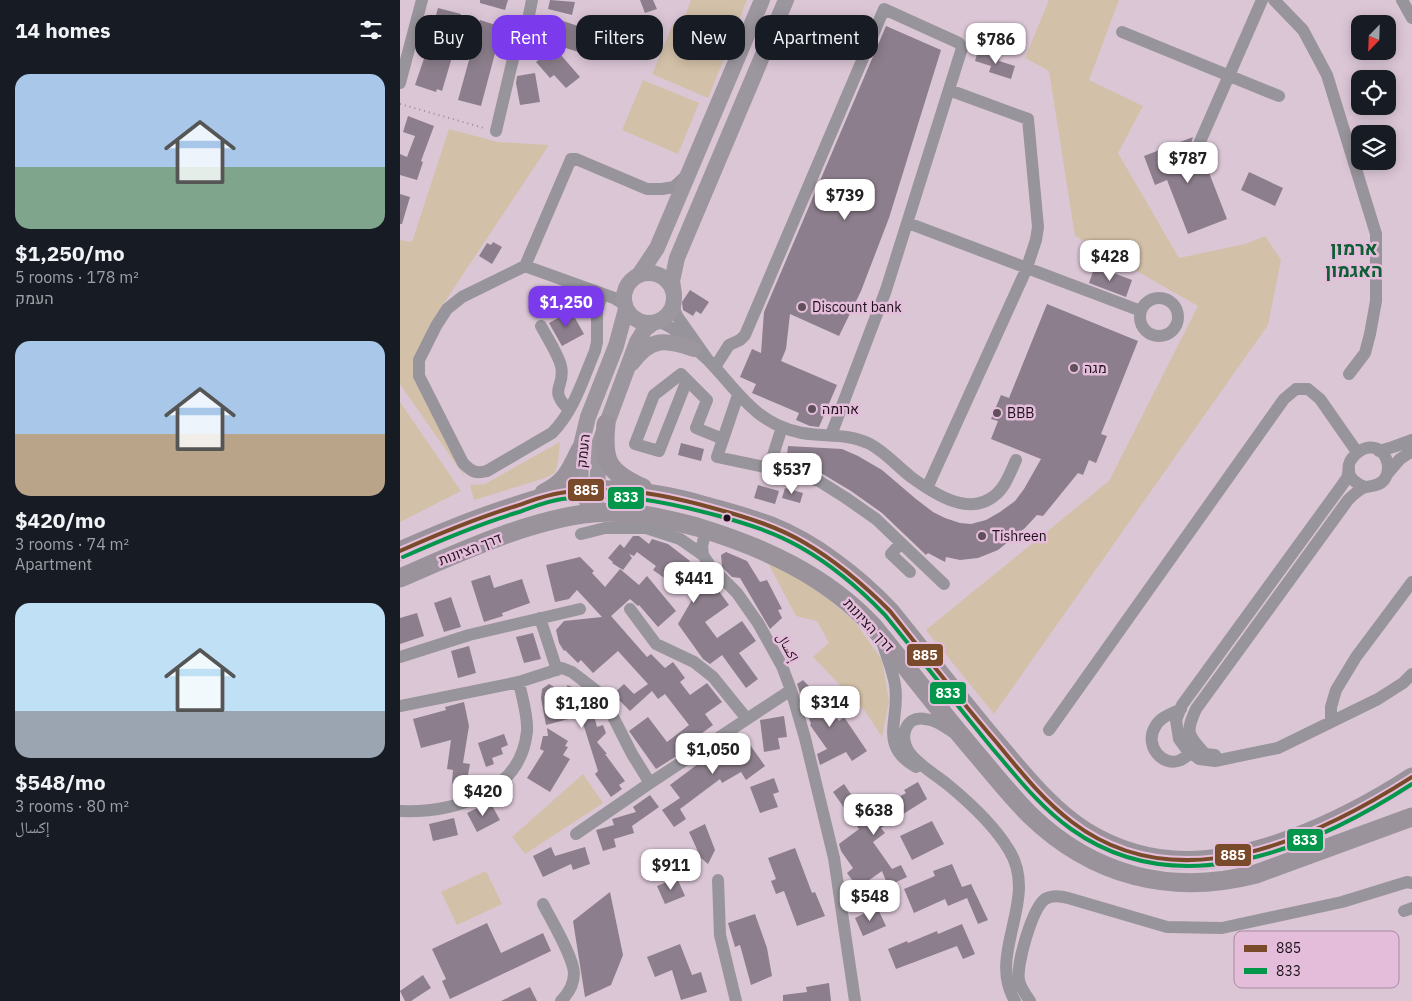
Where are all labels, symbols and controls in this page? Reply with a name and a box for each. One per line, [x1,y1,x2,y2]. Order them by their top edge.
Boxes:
chip: Buy [415,15,482,60]
chip: Rent [492,15,566,60]
chip: Filters [576,15,663,60]
chip: New [673,15,745,60]
chip: Apartment [755,15,878,60]
north arrow [1351,15,1396,60]
map controls [1351,15,1396,170]
text: 14 homes [15,16,111,44]
icon: filters [357,16,385,44]
pin: $786 [966,22,1026,65]
text: $786 [977,29,1015,49]
button: locate [1351,70,1396,115]
icon: home [155,107,245,197]
button: layers [1351,125,1396,170]
pin: $787 [1158,142,1218,184]
text: $787 [1169,148,1207,168]
pin: $739 [815,178,875,221]
text: $739 [826,185,864,205]
district label: ארמון האגמון [1325,236,1383,282]
text: $1,250/mo [15,239,125,267]
pin: $428 [1080,240,1140,282]
text: $428 [1091,246,1129,266]
text: 5 rooms · 178 m² [15,267,139,287]
pin: $1,250 [525,286,607,328]
text: העמק [15,288,54,308]
text: $1,250 [540,292,592,312]
place label: Discount bank [812,298,902,316]
marker: Discount bank [796,301,808,313]
place label: מגה [1084,359,1107,377]
marker: מגה [1068,362,1080,374]
icon: home [155,374,245,464]
place label: ארומה [822,400,859,418]
marker: ארומה [806,403,818,415]
place label: BBB [1007,404,1034,422]
marker: BBB [991,407,1003,419]
street label: העמק [572,433,594,469]
pin: $537 [762,452,822,495]
text: $537 [773,459,811,479]
line badge: 885 [567,478,605,502]
text: 885 [573,481,599,499]
line badge: 833 [607,486,645,510]
text: 833 [613,488,639,506]
text: $420/mo [15,506,106,534]
unlabelled marker [722,513,732,523]
place label: Tishreen [992,527,1047,545]
street label: דרך הציונות [436,529,504,569]
marker: Tishreen [976,530,988,542]
text: 3 rooms · 74 m² [15,534,129,554]
text: Apartment [15,554,92,574]
pin: $441 [664,562,724,604]
text: $441 [675,568,713,588]
street label: דרך הציונות [840,595,898,655]
street label: إكسال [772,629,803,665]
icon: home [155,635,245,725]
line badge: 885 [906,643,944,667]
text: 885 [912,646,938,664]
line badge: 833 [929,681,967,705]
text: 833 [935,684,961,702]
pin: $1,180 [541,686,623,729]
pin: $314 [800,686,860,728]
text: $314 [811,692,849,712]
text: $1,180 [556,693,608,713]
pin: $1,050 [672,732,754,775]
text: $1,050 [687,739,739,759]
text: $548/mo [15,768,106,796]
pin: $420 [453,774,513,817]
text: $420 [464,781,502,801]
pin: $638 [844,794,904,836]
text: 3 rooms · 80 m² [15,796,129,816]
text: $638 [855,800,893,820]
text: إكسال [15,817,50,837]
line badge: 833 [1286,828,1324,852]
text: 833 [1292,831,1318,849]
line badge: 885 [1214,843,1252,867]
text: 885 [1220,846,1246,864]
pin: $911 [641,848,701,891]
text: $911 [652,855,690,875]
pin: $548 [840,880,900,922]
text: $548 [851,886,889,906]
legend [1234,931,1399,988]
text: 885 [1276,939,1301,957]
text: 833 [1276,962,1301,980]

